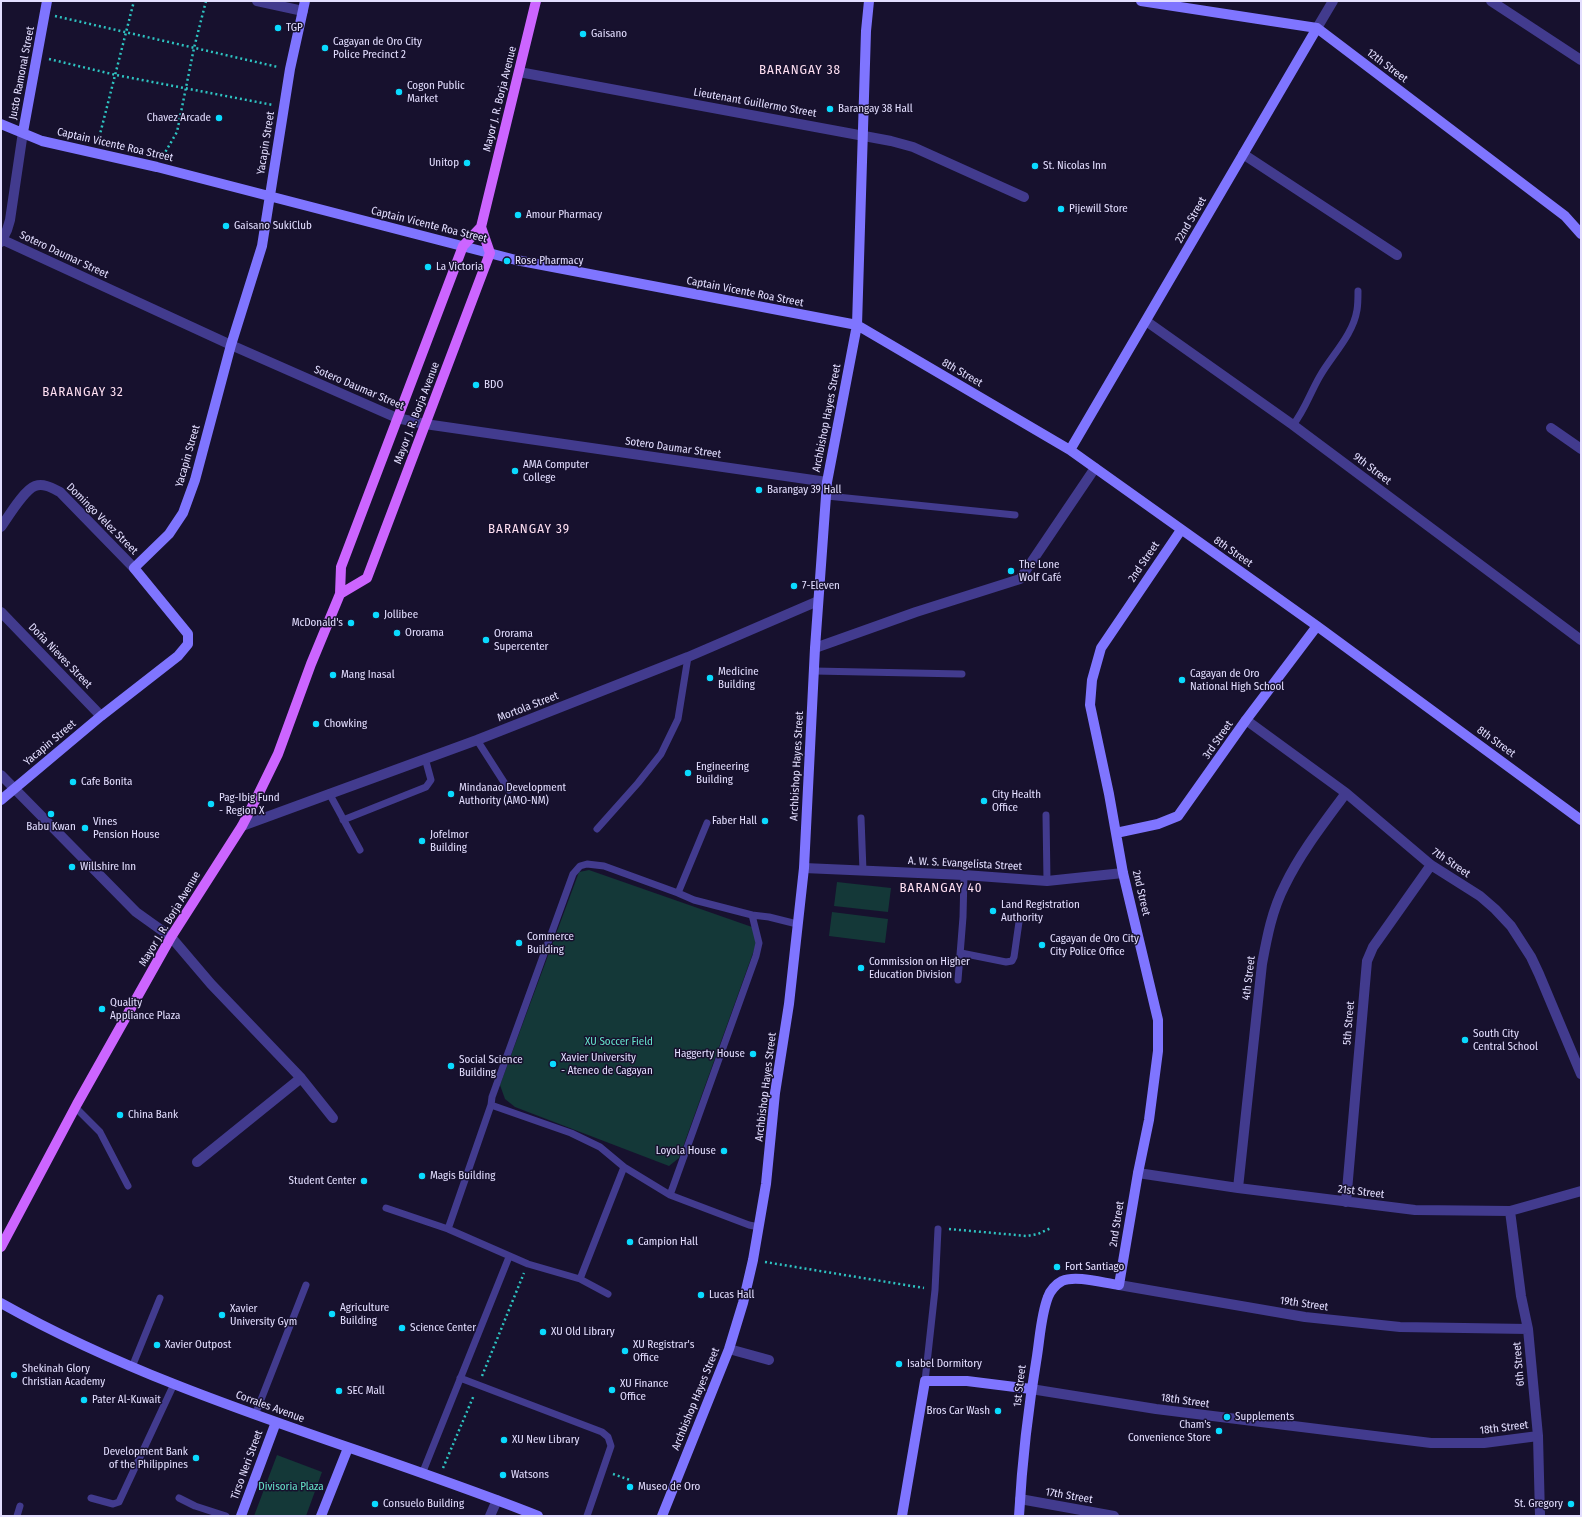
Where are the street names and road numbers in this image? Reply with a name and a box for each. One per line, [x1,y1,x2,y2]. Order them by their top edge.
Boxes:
street label: Justo Ramonal Street [7,25,37,121]
street label: Mayor J. R. Borja Avenue [480,45,520,153]
street label: 12th Street [1364,46,1410,86]
street label: Lieutenant Guillermo Street [693,86,817,120]
street label: Yacapin Street [254,110,278,176]
street label: Captain Vicente Roa Street [56,125,174,165]
street label: 22nd Street [1173,195,1209,245]
street label: Captain Vicente Roa Street [370,204,488,246]
street label: Sotero Daumar Street [17,229,111,281]
street label: Captain Vicente Roa Street [685,274,805,310]
street label: 8th Street [939,356,985,390]
street label: Mayor J. R. Borja Avenue [391,360,443,466]
street label: Sotero Daumar Street [312,363,406,413]
street label: Archbishop Hayes Street [810,363,844,473]
street label: Yacapin Street [173,423,203,489]
street label: Sotero Daumar Street [624,435,722,461]
street label: 9th Street [1350,450,1394,488]
street label: Domingo Velez Street [64,481,140,557]
street label: 8th Street [1211,534,1255,570]
street label: 2nd Street [1126,539,1162,585]
street label: Doña Nieves Street [26,621,94,691]
street label: Mortola Street [496,689,560,725]
street label: Archbishop Hayes Street [788,711,806,821]
street label: Yacapin Street [21,717,79,769]
street label: 3rd Street [1200,718,1236,762]
street label: 8th Street [1474,724,1518,760]
street label: 7th Street [1429,845,1473,881]
street label: A. W. S. Evangelista Street [908,854,1022,874]
street label: Mayor J. R. Borja Avenue [136,869,204,969]
street label: 2nd Street [1129,869,1153,917]
street label: 4th Street [1240,955,1258,1001]
street label: 5th Street [1341,1001,1357,1045]
street label: Archbishop Hayes Street [753,1032,779,1142]
street label: 21st Street [1337,1183,1385,1201]
street label: 2nd Street [1107,1200,1127,1248]
street label: 19th Street [1279,1294,1329,1314]
street label: 6th Street [1510,1341,1528,1387]
street label: Archbishop Hayes Street [669,1346,723,1452]
street label: 1st Street [1011,1364,1029,1408]
street label: Corrales Avenue [234,1388,306,1426]
street label: 18th Street [1160,1391,1210,1411]
street label: 18th Street [1479,1418,1529,1438]
street label: Tirso Neri Street [228,1428,266,1502]
street label: 17th Street [1044,1485,1094,1507]

